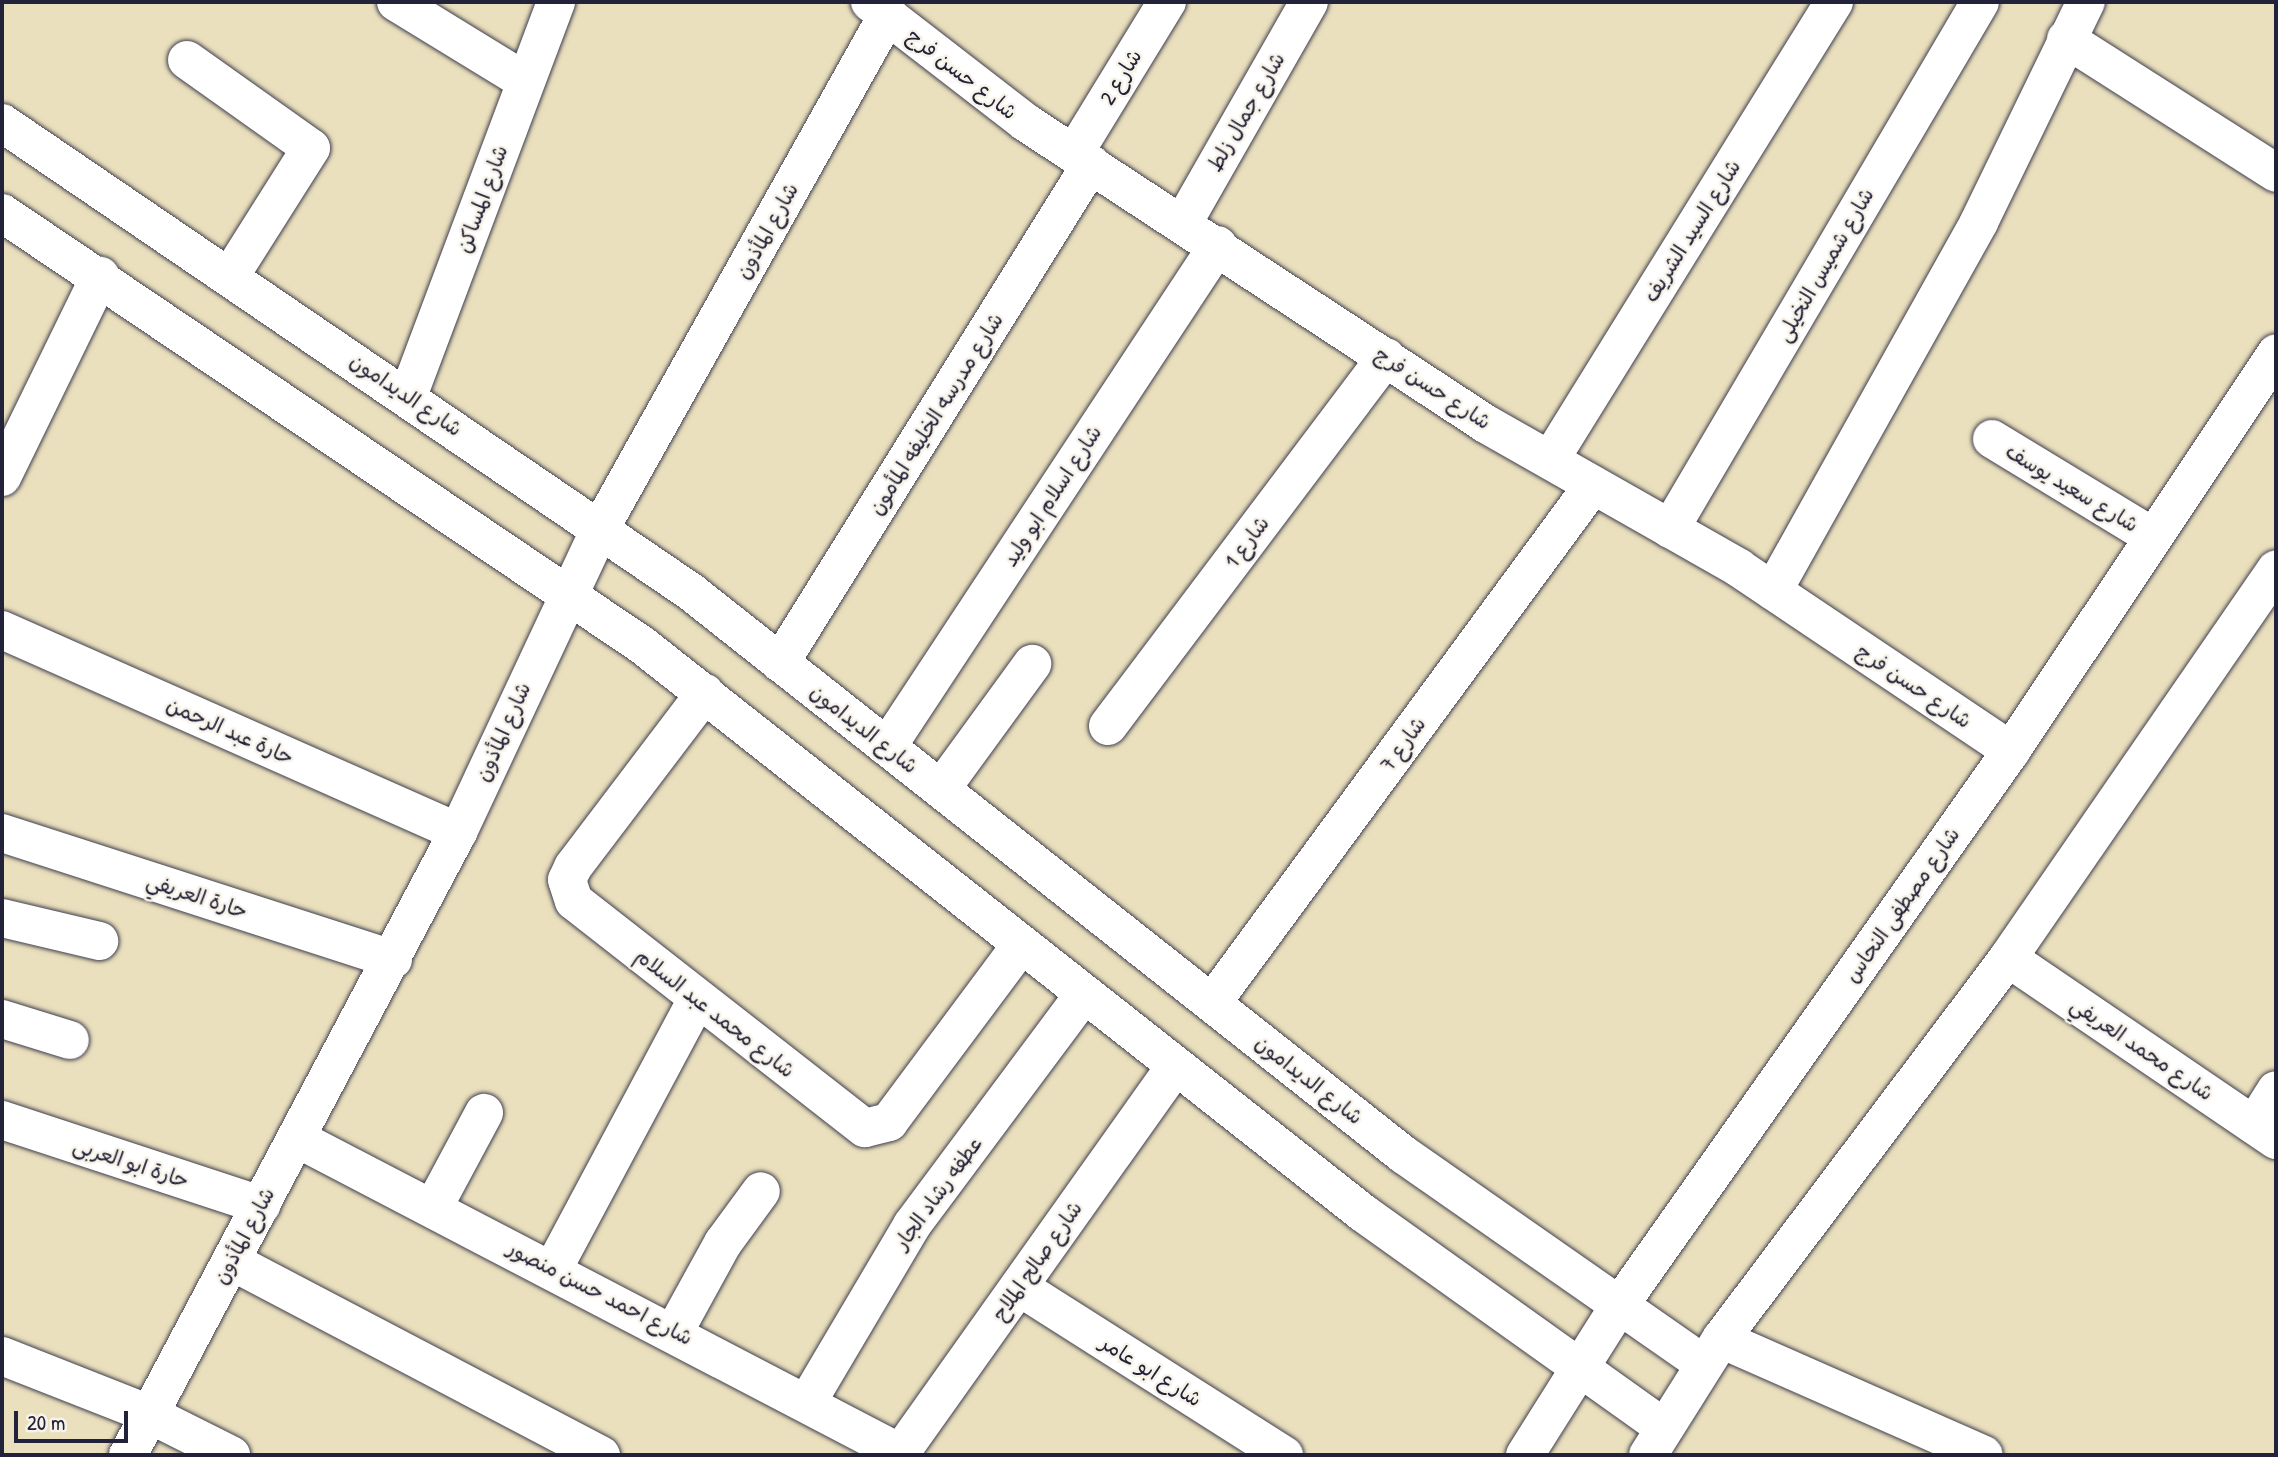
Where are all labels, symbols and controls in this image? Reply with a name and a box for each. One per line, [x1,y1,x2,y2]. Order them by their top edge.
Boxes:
street label: شارع حسن فرج [902,23,1022,125]
street label: شارع 2 [1095,45,1147,109]
street label: شارع جمال زلط [1202,48,1290,176]
street label: شارع المساكن [451,142,513,256]
street label: شارع السيد الشريف [1638,155,1746,307]
street label: شارع المأذون [730,179,804,283]
street label: شارع شميس النخيلى [1771,184,1879,346]
street label: شارع مدرسه الخليفه المأمون [863,308,1009,520]
street label: شارع حسن فرج [1370,341,1496,435]
street label: شارع الديدامون [345,348,467,442]
street label: شارع اسلام ابو وليد [997,421,1107,571]
street label: شارع سعيد يوسف [2001,438,2143,538]
street label: شارع 1 [1220,511,1274,573]
street label: شارع حسن فرج [1852,638,1976,734]
street label: شارع المأذون [470,678,536,786]
street label: شارع الديدامون [805,679,923,779]
street label: حارة عبد الرحمن [163,692,297,770]
street label: شارع 7 [1375,712,1431,776]
street label: شارع مصطفى النحاس [1839,823,1965,987]
street label: حارة العريفي [143,868,251,924]
street label: شارع محمد عبد السلام [630,943,800,1083]
street label: شارع محمد العريفي [2066,992,2218,1106]
street label: شارع الديدامون [1250,1030,1368,1130]
street label: حارة ابو العربى [70,1132,192,1194]
street label: عطفه رشاد الجار [889,1132,987,1254]
street label: شارع المأذون [208,1183,280,1289]
street label: شارع صالح الملاح [986,1196,1088,1326]
street label: شارع احمد حسن منصور [503,1235,697,1351]
street label: شارع ابو عامر [1095,1330,1207,1412]
scale bar [18,1398,131,1442]
text: 20 m [27,1408,65,1437]

